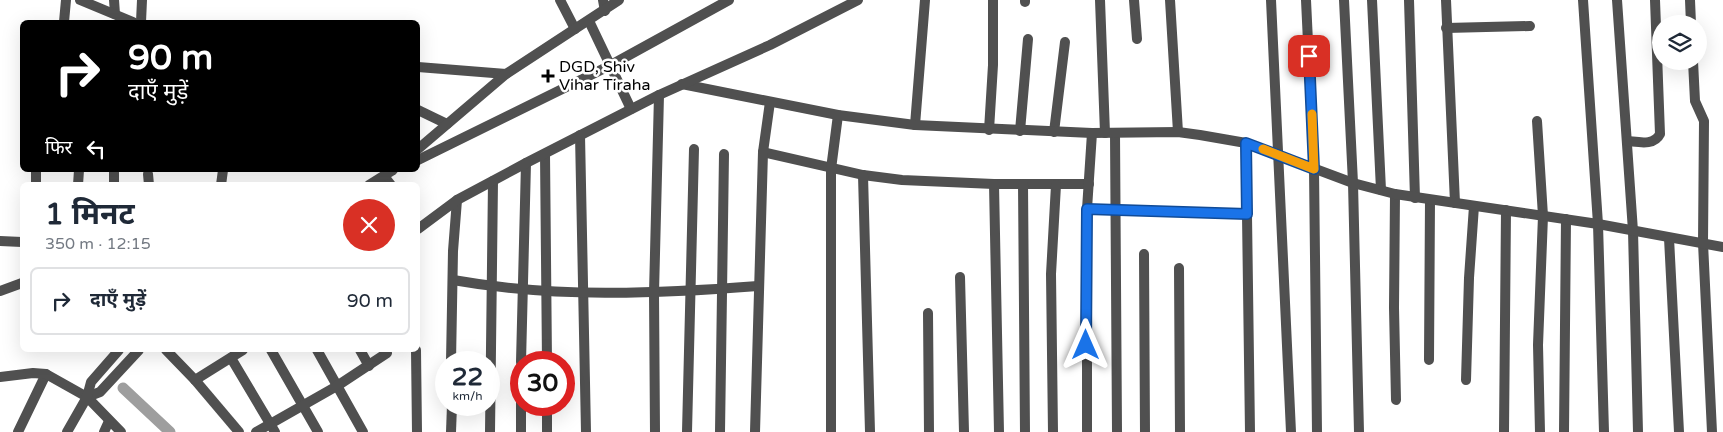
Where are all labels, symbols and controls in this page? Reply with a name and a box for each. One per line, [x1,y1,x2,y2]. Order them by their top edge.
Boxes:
map controls [1652,15,1707,70]
button: layers [1652,15,1707,70]
pin [1288,35,1330,77]
text: 90 m [128,37,213,79]
icon: right [45,40,110,105]
icon: arrive [1295,42,1323,70]
place label: DGD, Shiv Vihar Tiraha [559,57,650,95]
marker: DGD, Shiv Vihar Tiraha [541,69,555,83]
text: दाएँ मुड़ें [128,79,188,105]
icon: left [82,135,110,163]
text: फिर [45,137,72,159]
text: 1 मिनट [45,196,135,233]
button: close [343,199,395,251]
text: 350 m · 12:15 [45,234,151,254]
icon: right [47,287,75,315]
text: दाएँ मुड़ें [90,289,146,311]
text: 90 m [347,290,393,312]
position arrow [1059,318,1111,370]
speed limit sign: 30 [510,351,575,416]
text: 22 [452,362,483,392]
text: km/h [452,389,483,403]

